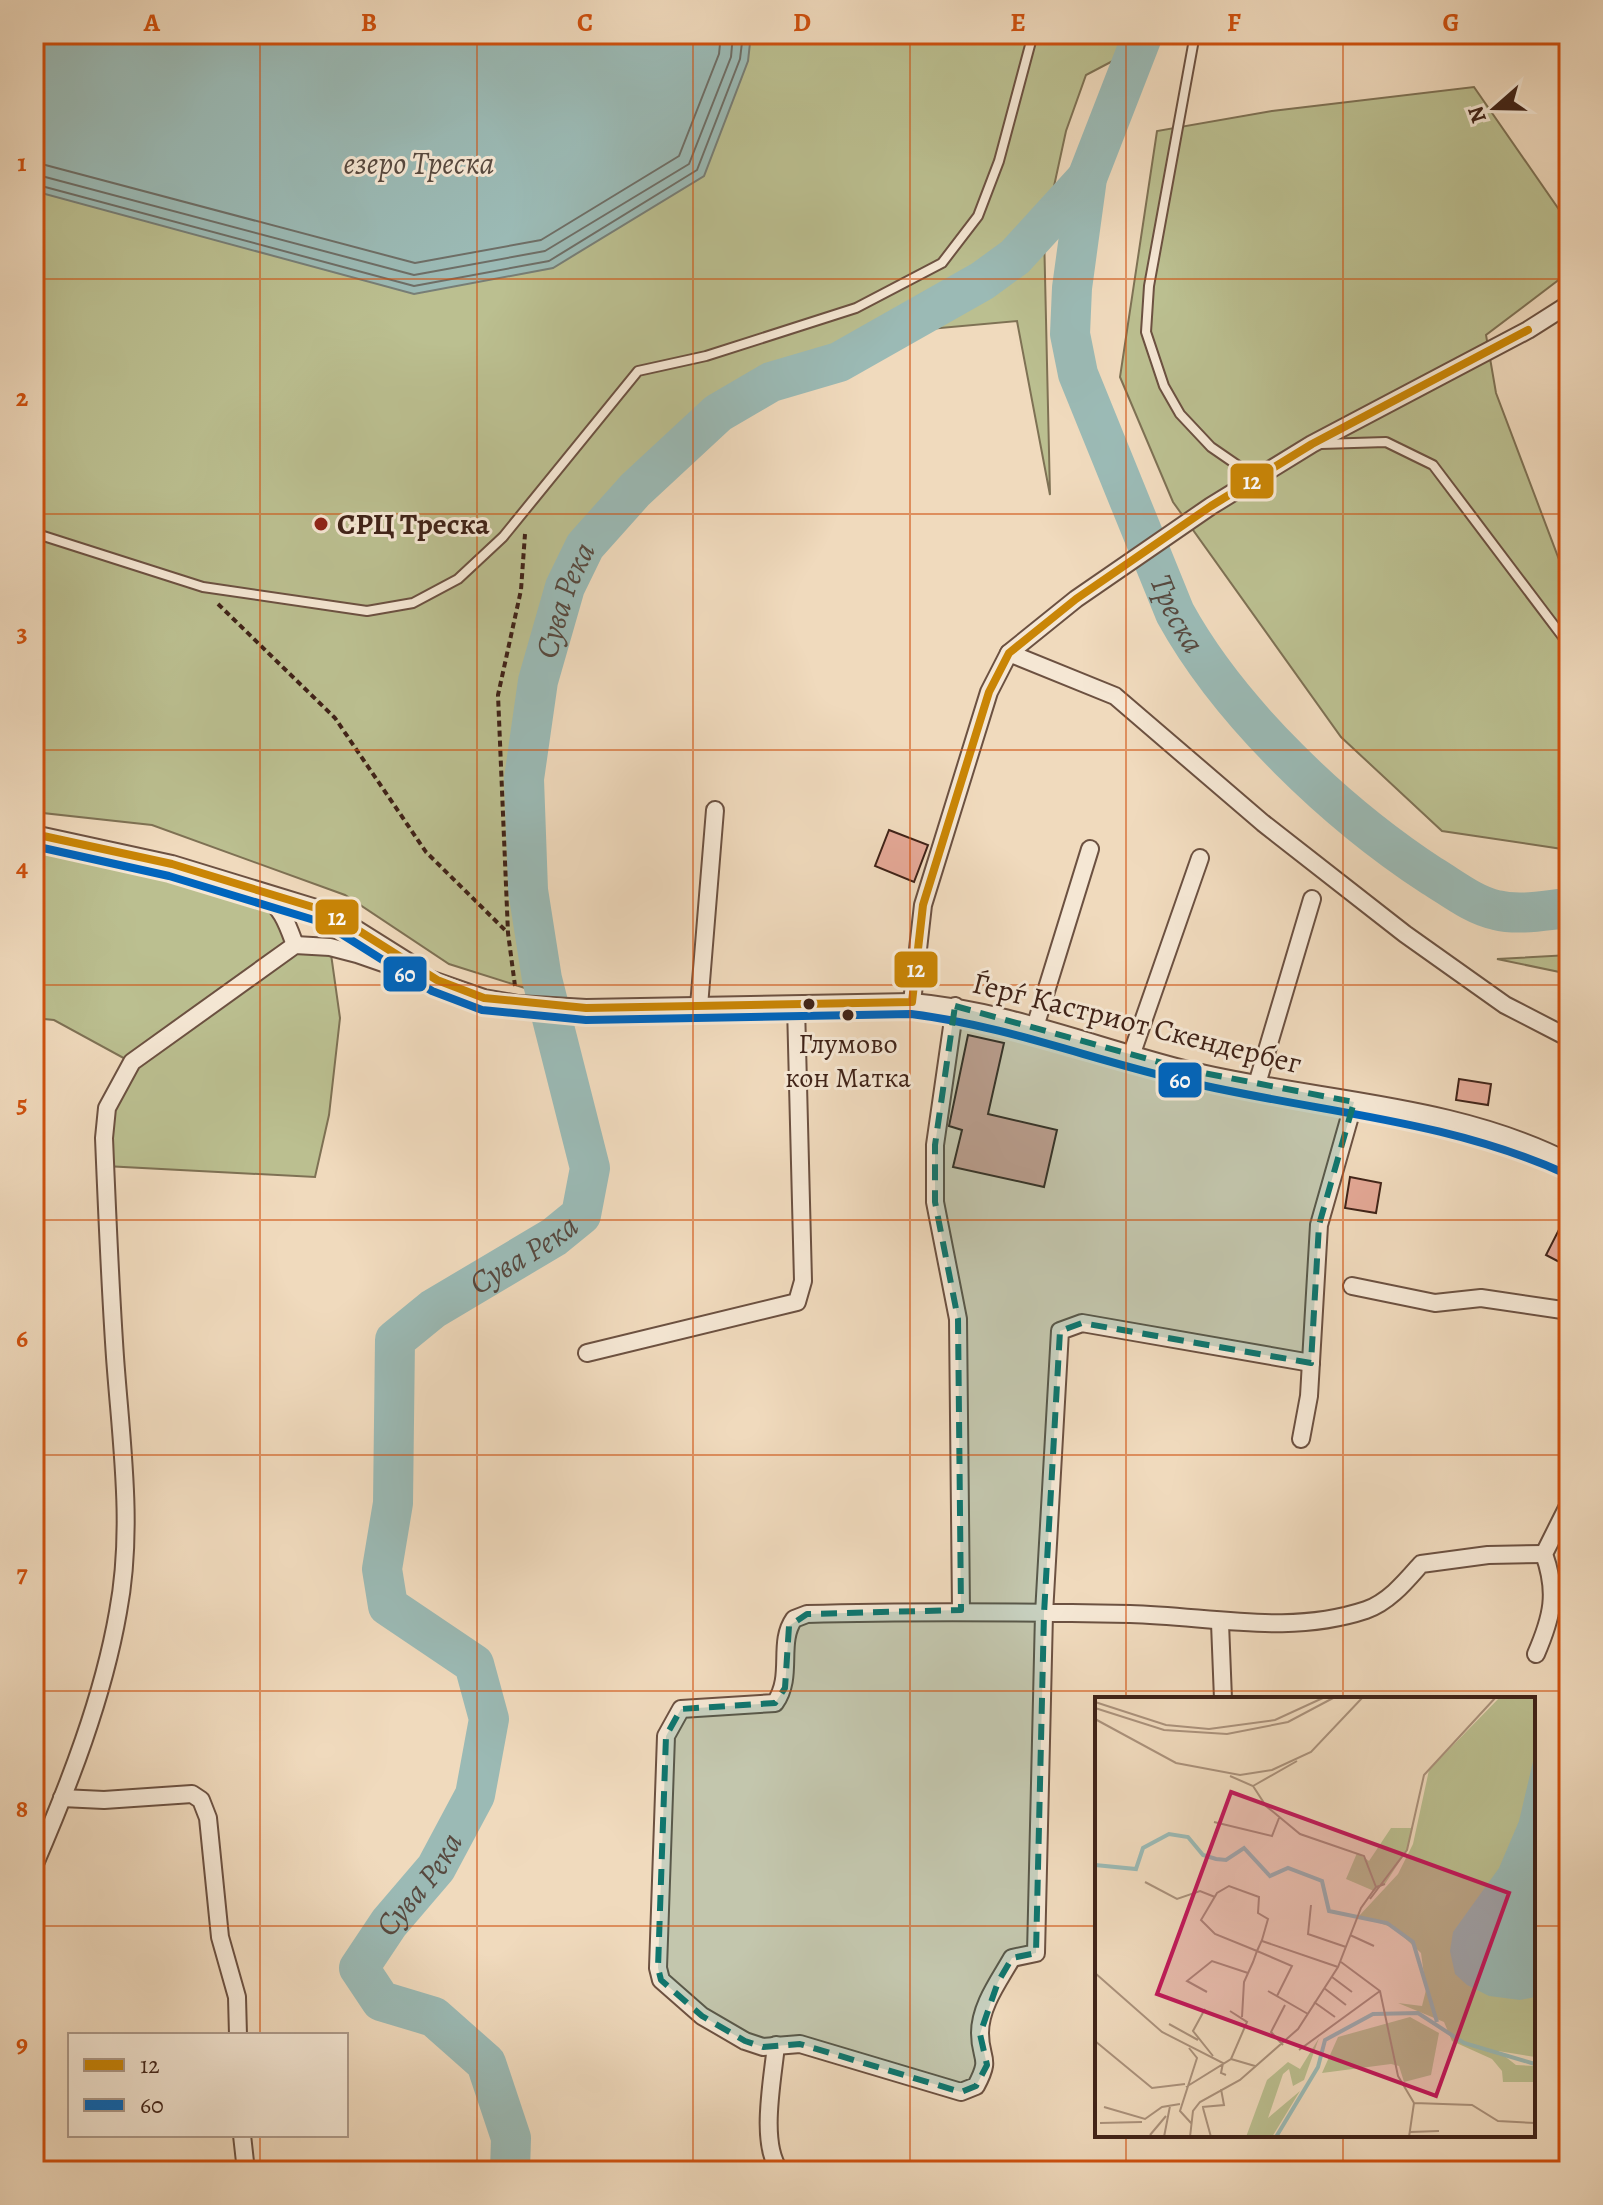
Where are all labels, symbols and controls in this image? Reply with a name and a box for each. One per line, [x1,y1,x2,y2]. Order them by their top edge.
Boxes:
text: A [143,5,161,40]
text: B [361,5,377,40]
text: C [577,5,593,40]
text: D [793,5,811,40]
text: E [1010,5,1026,40]
text: F [1227,5,1241,40]
text: G [1442,5,1460,40]
north arrow [1455,68,1535,148]
text: N [1460,102,1494,127]
water label: езеро Треска [344,141,494,185]
text: 1 [17,145,27,180]
text: 2 [16,380,29,415]
line badge: 12 [1229,462,1275,500]
text: 12 [1243,467,1262,497]
place label: СРЦ Треска [337,504,490,544]
marker: СРЦ Треска [312,515,330,533]
water label: Сува Река [524,534,606,663]
water label: Треска [1140,568,1216,662]
text: 3 [16,615,28,650]
text: 4 [16,850,28,885]
line badge: 12 [314,898,360,936]
text: 12 [328,903,347,933]
line badge: 12 [893,950,939,989]
line badge: 60 [382,955,428,993]
text: 12 [907,955,926,985]
text: 60 [394,960,416,990]
street label: Ѓерѓ Кастриот Скендербег [968,963,1306,1083]
unlabelled marker [801,996,817,1012]
marker: Глумово кон Матка [840,1007,856,1023]
place label: Глумово кон Матка [785,1025,911,1097]
line badge: 60 [1157,1061,1203,1099]
text: 60 [1169,1066,1191,1096]
text: 5 [16,1086,28,1121]
water label: Сува Река [461,1204,588,1305]
text: 6 [16,1321,28,1356]
text: 7 [16,1556,28,1591]
inset map [1095,1697,1535,2137]
text: 8 [16,1791,28,1826]
water label: Сува Река [365,1825,473,1944]
text: 9 [16,2026,28,2061]
legend [68,2033,348,2137]
text: 12 [140,2049,160,2081]
text: 60 [140,2089,164,2121]

